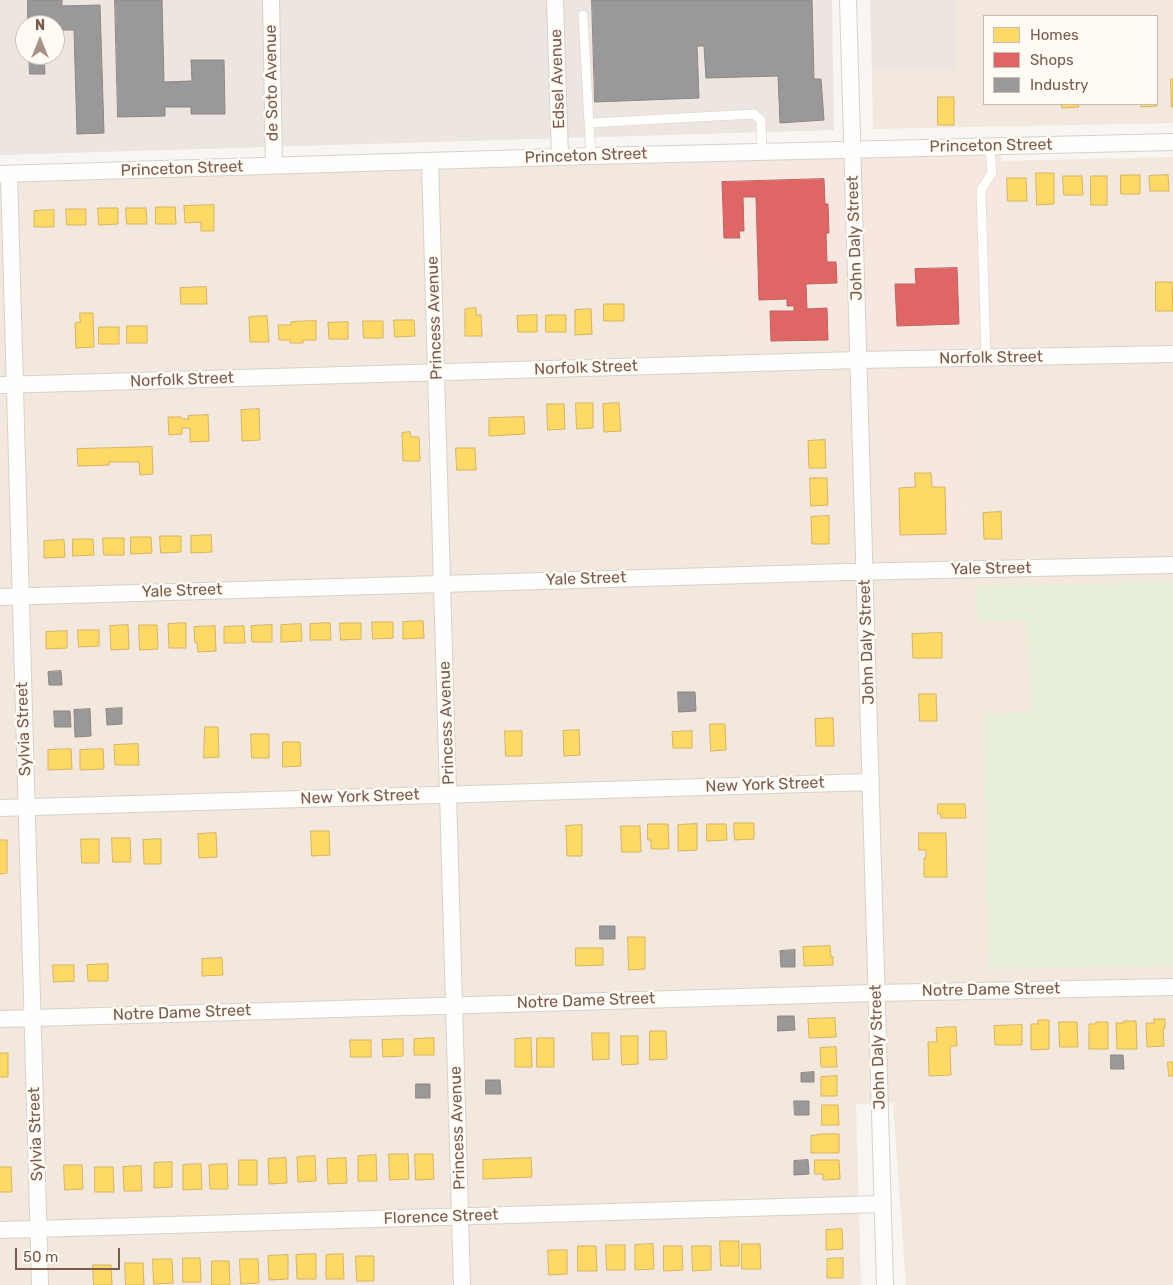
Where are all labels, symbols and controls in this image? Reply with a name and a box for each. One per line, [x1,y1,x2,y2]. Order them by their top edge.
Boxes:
north arrow [15,15,65,65]
legend [983,15,1158,105]
text: N [35,17,45,34]
street label: de Soto Avenue [261,24,283,142]
text: Homes [1030,26,1079,44]
street label: Edsel Avenue [547,29,569,129]
text: Shops [1030,51,1074,69]
text: Industry [1030,76,1089,94]
street label: Princeton Street [929,135,1053,157]
street label: Princeton Street [524,144,648,168]
street label: Princeton Street [120,157,244,181]
street label: John Daly Street [843,175,867,301]
street label: Princess Avenue [423,256,447,380]
street label: Norfolk Street [939,347,1043,369]
street label: Norfolk Street [534,357,638,379]
street label: Norfolk Street [130,369,234,391]
street label: Yale Street [951,559,1031,579]
street label: Yale Street [545,568,627,590]
street label: John Daly Street [855,579,879,705]
street label: Yale Street [141,580,223,602]
street label: Princess Avenue [435,661,459,785]
street label: Sylvia Street [13,681,35,777]
street label: New York Street [705,773,825,797]
street label: New York Street [300,785,420,809]
street label: Notre Dame Street [922,979,1060,1001]
street label: John Daly Street [866,984,890,1110]
street label: Notre Dame Street [516,989,656,1013]
street label: Notre Dame Street [112,1001,252,1025]
street label: Princess Avenue [446,1066,470,1190]
street label: Sylvia Street [25,1086,47,1182]
street label: Florence Street [383,1205,499,1229]
scale bar [18,1238,122,1270]
text: 50 m [23,1248,58,1266]

